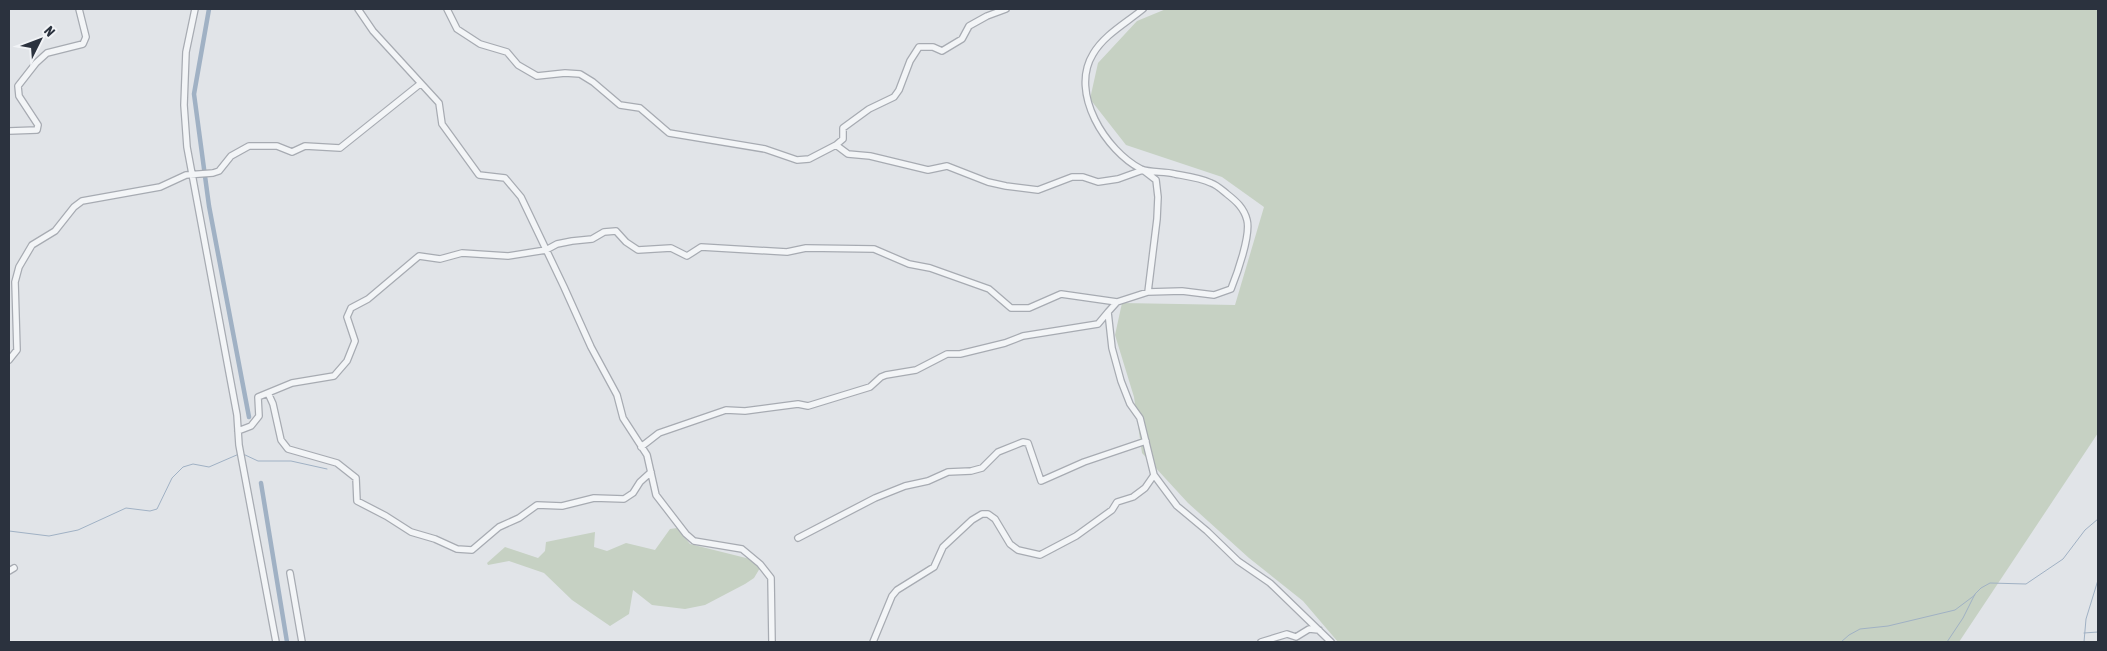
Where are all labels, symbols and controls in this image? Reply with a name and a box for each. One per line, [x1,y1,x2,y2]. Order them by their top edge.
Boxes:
north arrow [15,15,65,65]
text: N [41,23,58,40]

